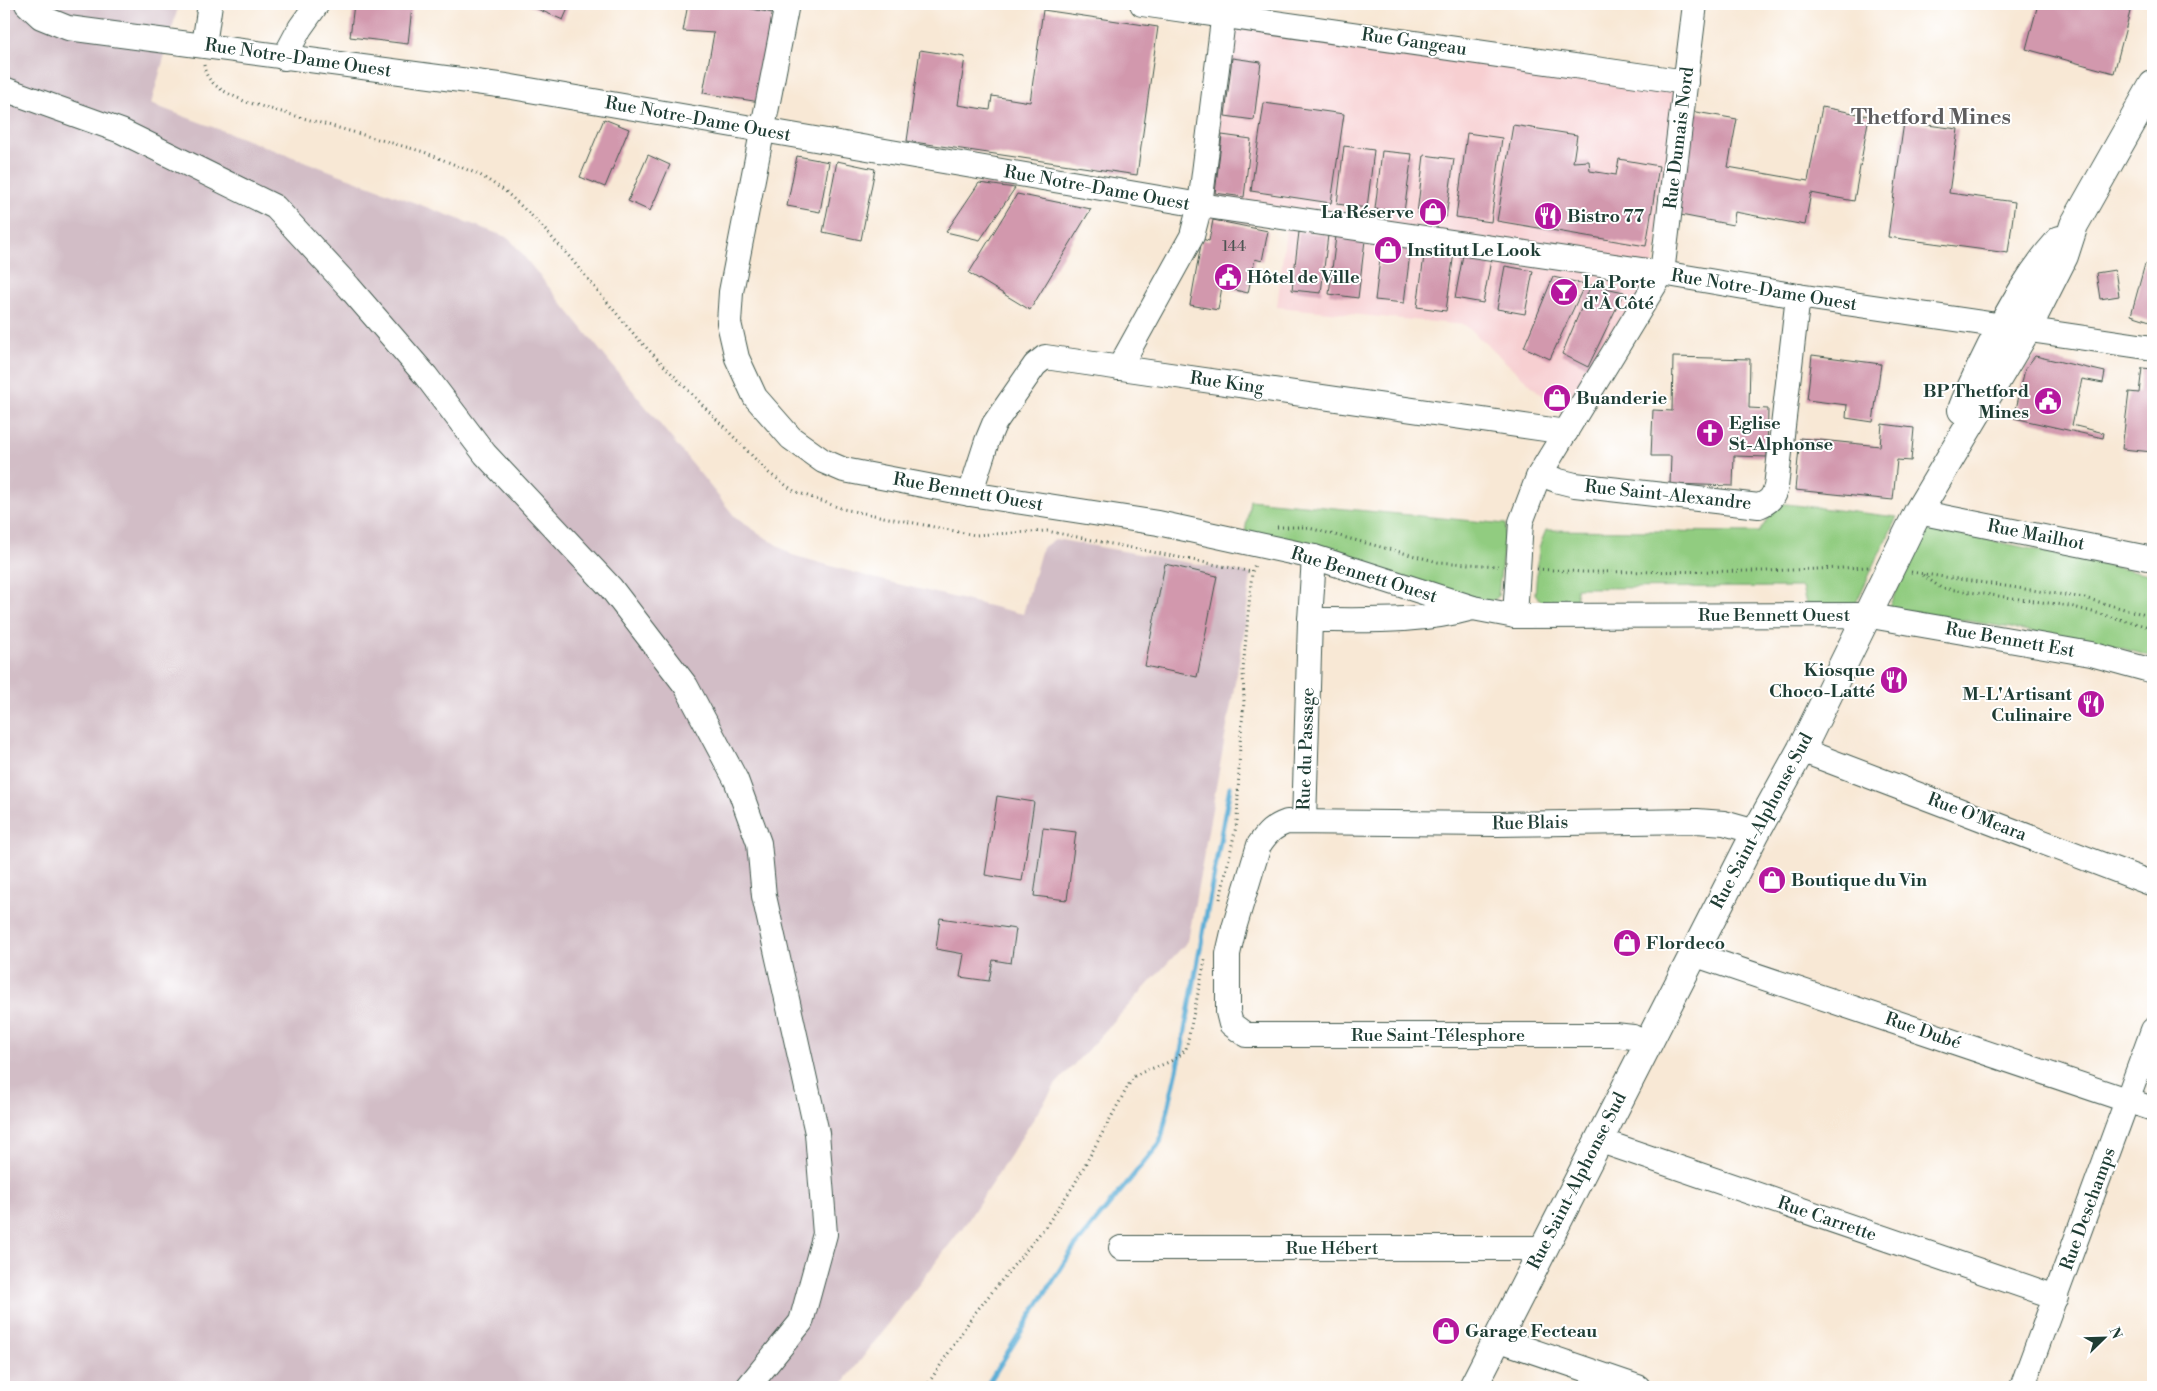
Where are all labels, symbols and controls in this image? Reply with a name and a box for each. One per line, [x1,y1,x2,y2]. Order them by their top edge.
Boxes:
street label: Rue Gangeau [1360,23,1469,61]
street label: Rue Notre-Dame Ouest [203,34,393,83]
street label: Rue Dumais Nord [1659,65,1699,211]
street label: Rue Notre-Dame Ouest [603,91,793,147]
district label: Thetford Mines [1851,104,2011,131]
street label: Rue Notre-Dame Ouest [1002,160,1192,216]
shop icon: La Réserve [1418,197,1448,227]
place label: La Réserve [1321,201,1414,224]
restaurant icon: Bistro 77 [1533,201,1563,231]
place label: Bistro 77 [1567,205,1644,228]
shop icon: Institut Le Look [1373,235,1403,265]
house number: 144 [1222,237,1246,256]
place label: Institut Le Look [1407,239,1542,262]
public building icon: Hôtel de Ville [1213,262,1243,292]
street label: Rue Notre-Dame Ouest [1669,264,1859,316]
place label: Hôtel de Ville [1247,266,1360,289]
place label: La Porte d'À Côté [1583,271,1656,315]
bar icon: La Porte d'À Côté [1549,277,1579,307]
street label: Rue King [1188,366,1266,400]
place label: BP Thetford Mines [1923,380,2029,424]
shop icon: Buanderie [1542,383,1572,413]
public building icon: BP Thetford Mines [2033,386,2063,416]
place label: Buanderie [1576,387,1668,410]
place label: Eglise St-Alphonse [1729,412,1833,456]
church icon: Eglise St-Alphonse [1695,418,1725,448]
street label: Rue Bennett Ouest [891,467,1045,517]
street label: Rue Saint-Alexandre [1583,475,1753,515]
street label: Rue Mailhot [1985,514,2087,556]
street label: Rue Bennett Ouest [1288,542,1441,608]
street label: Rue Bennett Ouest [1698,604,1851,627]
street label: Rue Bennett Est [1943,617,2077,663]
place label: Kiosque Choco-Latté [1769,659,1875,703]
restaurant icon: Kiosque Choco-Latté [1879,665,1909,695]
place label: M-L'Artisant Culinaire [1962,683,2073,727]
street label: Rue du Passage [1292,687,1320,811]
restaurant icon: M-L'Artisant Culinaire [2076,689,2106,719]
street label: Rue Saint-Alphonse Sud [1706,728,1819,913]
street label: Rue O'Meara [1924,788,2031,847]
street label: Rue Blais [1492,811,1569,835]
shop icon: Boutique du Vin [1757,865,1787,895]
place label: Boutique du Vin [1791,869,1927,892]
shop icon: Flordeco [1612,928,1642,958]
place label: Flordeco [1646,932,1725,955]
street label: Rue Dubé [1882,1007,1964,1055]
street label: Rue Saint-Télesphore [1351,1024,1525,1047]
street label: Rue Saint-Alphonse Sud [1522,1088,1632,1274]
street label: Rue Deschamps [2055,1144,2121,1274]
street label: Rue Carrette [1774,1191,1880,1247]
street label: Rue Hébert [1285,1237,1379,1260]
north arrow [2080,1314,2130,1364]
shop icon: Garage Fecteau [1431,1316,1461,1346]
place label: Garage Fecteau [1465,1320,1597,1343]
text: N [2105,1325,2125,1342]

